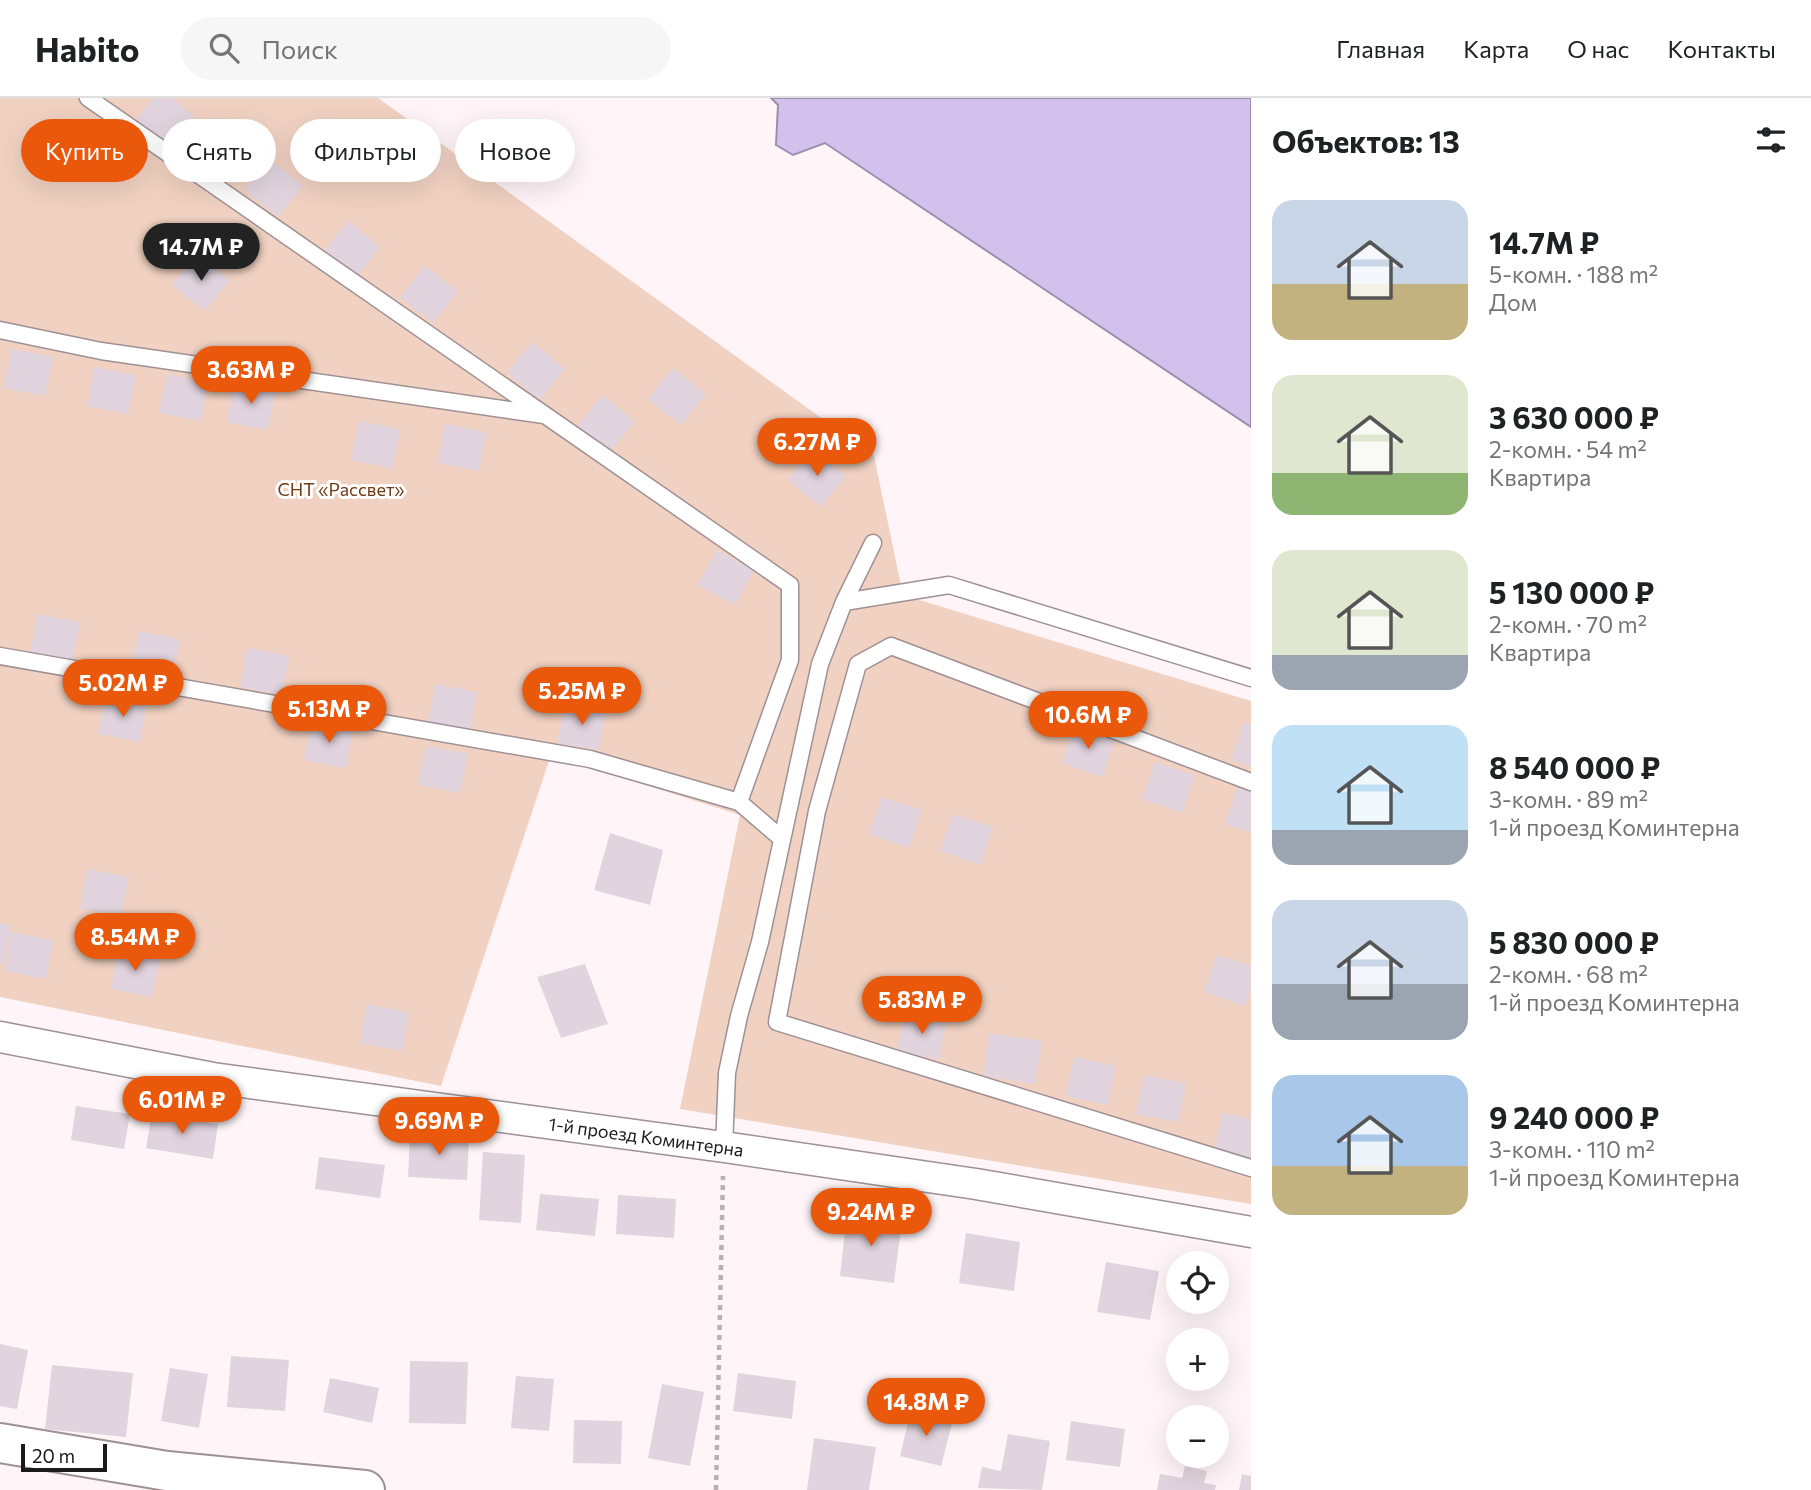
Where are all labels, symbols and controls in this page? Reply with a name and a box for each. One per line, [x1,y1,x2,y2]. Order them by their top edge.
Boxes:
search box [181,17,671,80]
text: Habito [35,28,139,69]
icon: search [205,29,243,67]
text: Поиск [261,33,338,64]
text: Главная [1336,34,1425,63]
text: Карта [1463,34,1529,63]
text: О нас [1567,34,1629,63]
text: Контакты [1667,34,1776,63]
chip: Купить [21,119,148,182]
chip: Снять [162,119,276,182]
chip: Фильтры [290,119,441,182]
chip: Новое [455,119,575,182]
icon: filters [1752,121,1790,159]
text: Объектов: 13 [1272,122,1460,159]
pin: 14.7M ₽ [136,223,266,283]
text: 14.7M ₽ [1489,223,1599,260]
icon: home [1328,228,1412,312]
text: 14.7M ₽ [159,232,243,260]
text: 5-комн. · 188 m² [1489,260,1658,288]
text: Дом [1489,288,1537,316]
pin: 3.63M ₽ [186,346,316,406]
text: 3.63M ₽ [207,355,295,383]
text: 3 630 000 ₽ [1489,398,1659,435]
icon: home [1328,403,1412,487]
pin: 6.27M ₽ [752,418,882,478]
text: 6.27M ₽ [773,427,861,455]
text: 2-комн. · 54 m² [1489,435,1647,463]
text: Квартира [1489,463,1591,491]
park label: СНТ «Рассвет» [277,478,405,500]
text: 5 130 000 ₽ [1489,573,1654,610]
icon: home [1328,578,1412,662]
text: 2-комн. · 70 m² [1489,610,1647,638]
text: Квартира [1489,638,1591,666]
pin: 5.02M ₽ [58,660,188,719]
text: 5.02M ₽ [79,668,167,696]
pin: 5.25M ₽ [517,668,647,727]
text: 5.25M ₽ [538,676,626,704]
pin: 5.13M ₽ [264,686,394,745]
pin: 10.6M ₽ [1023,692,1153,751]
text: 5.13M ₽ [287,694,371,722]
text: 10.6M ₽ [1044,700,1132,728]
text: 8 540 000 ₽ [1489,748,1660,785]
icon: home [1328,753,1412,837]
text: 3-комн. · 89 m² [1489,785,1648,813]
text: 1-й проезд Коминтерна [1489,813,1740,841]
pin: 8.54M ₽ [70,914,200,973]
text: 8.54M ₽ [90,922,180,950]
text: 5 830 000 ₽ [1489,923,1659,960]
icon: home [1328,928,1412,1012]
text: 2-комн. · 68 m² [1489,960,1648,988]
pin: 5.83M ₽ [857,976,987,1036]
text: 5.83M ₽ [878,985,966,1013]
text: 1-й проезд Коминтерна [1489,988,1740,1016]
pin: 6.01M ₽ [117,1076,247,1136]
text: 6.01M ₽ [138,1085,226,1113]
pin: 9.69M ₽ [374,1098,504,1157]
text: 9 240 000 ₽ [1489,1098,1659,1135]
icon: home [1328,1103,1412,1187]
text: 9.69M ₽ [394,1106,484,1134]
street label: 1-й проезд Коминтерна [547,1112,745,1161]
text: 3-комн. · 110 m² [1489,1135,1655,1163]
text: 1-й проезд Коминтерна [1489,1163,1740,1191]
pin: 9.24M ₽ [806,1188,936,1248]
text: 9.24M ₽ [827,1197,915,1225]
map controls [1166,1251,1229,1468]
button: locate [1166,1251,1229,1314]
button: + [1166,1328,1229,1391]
pin: 14.8M ₽ [861,1378,991,1438]
text: 14.8M ₽ [883,1387,969,1415]
button: − [1166,1405,1229,1468]
scale bar [21,1441,107,1473]
text: 20 m [32,1444,75,1467]

